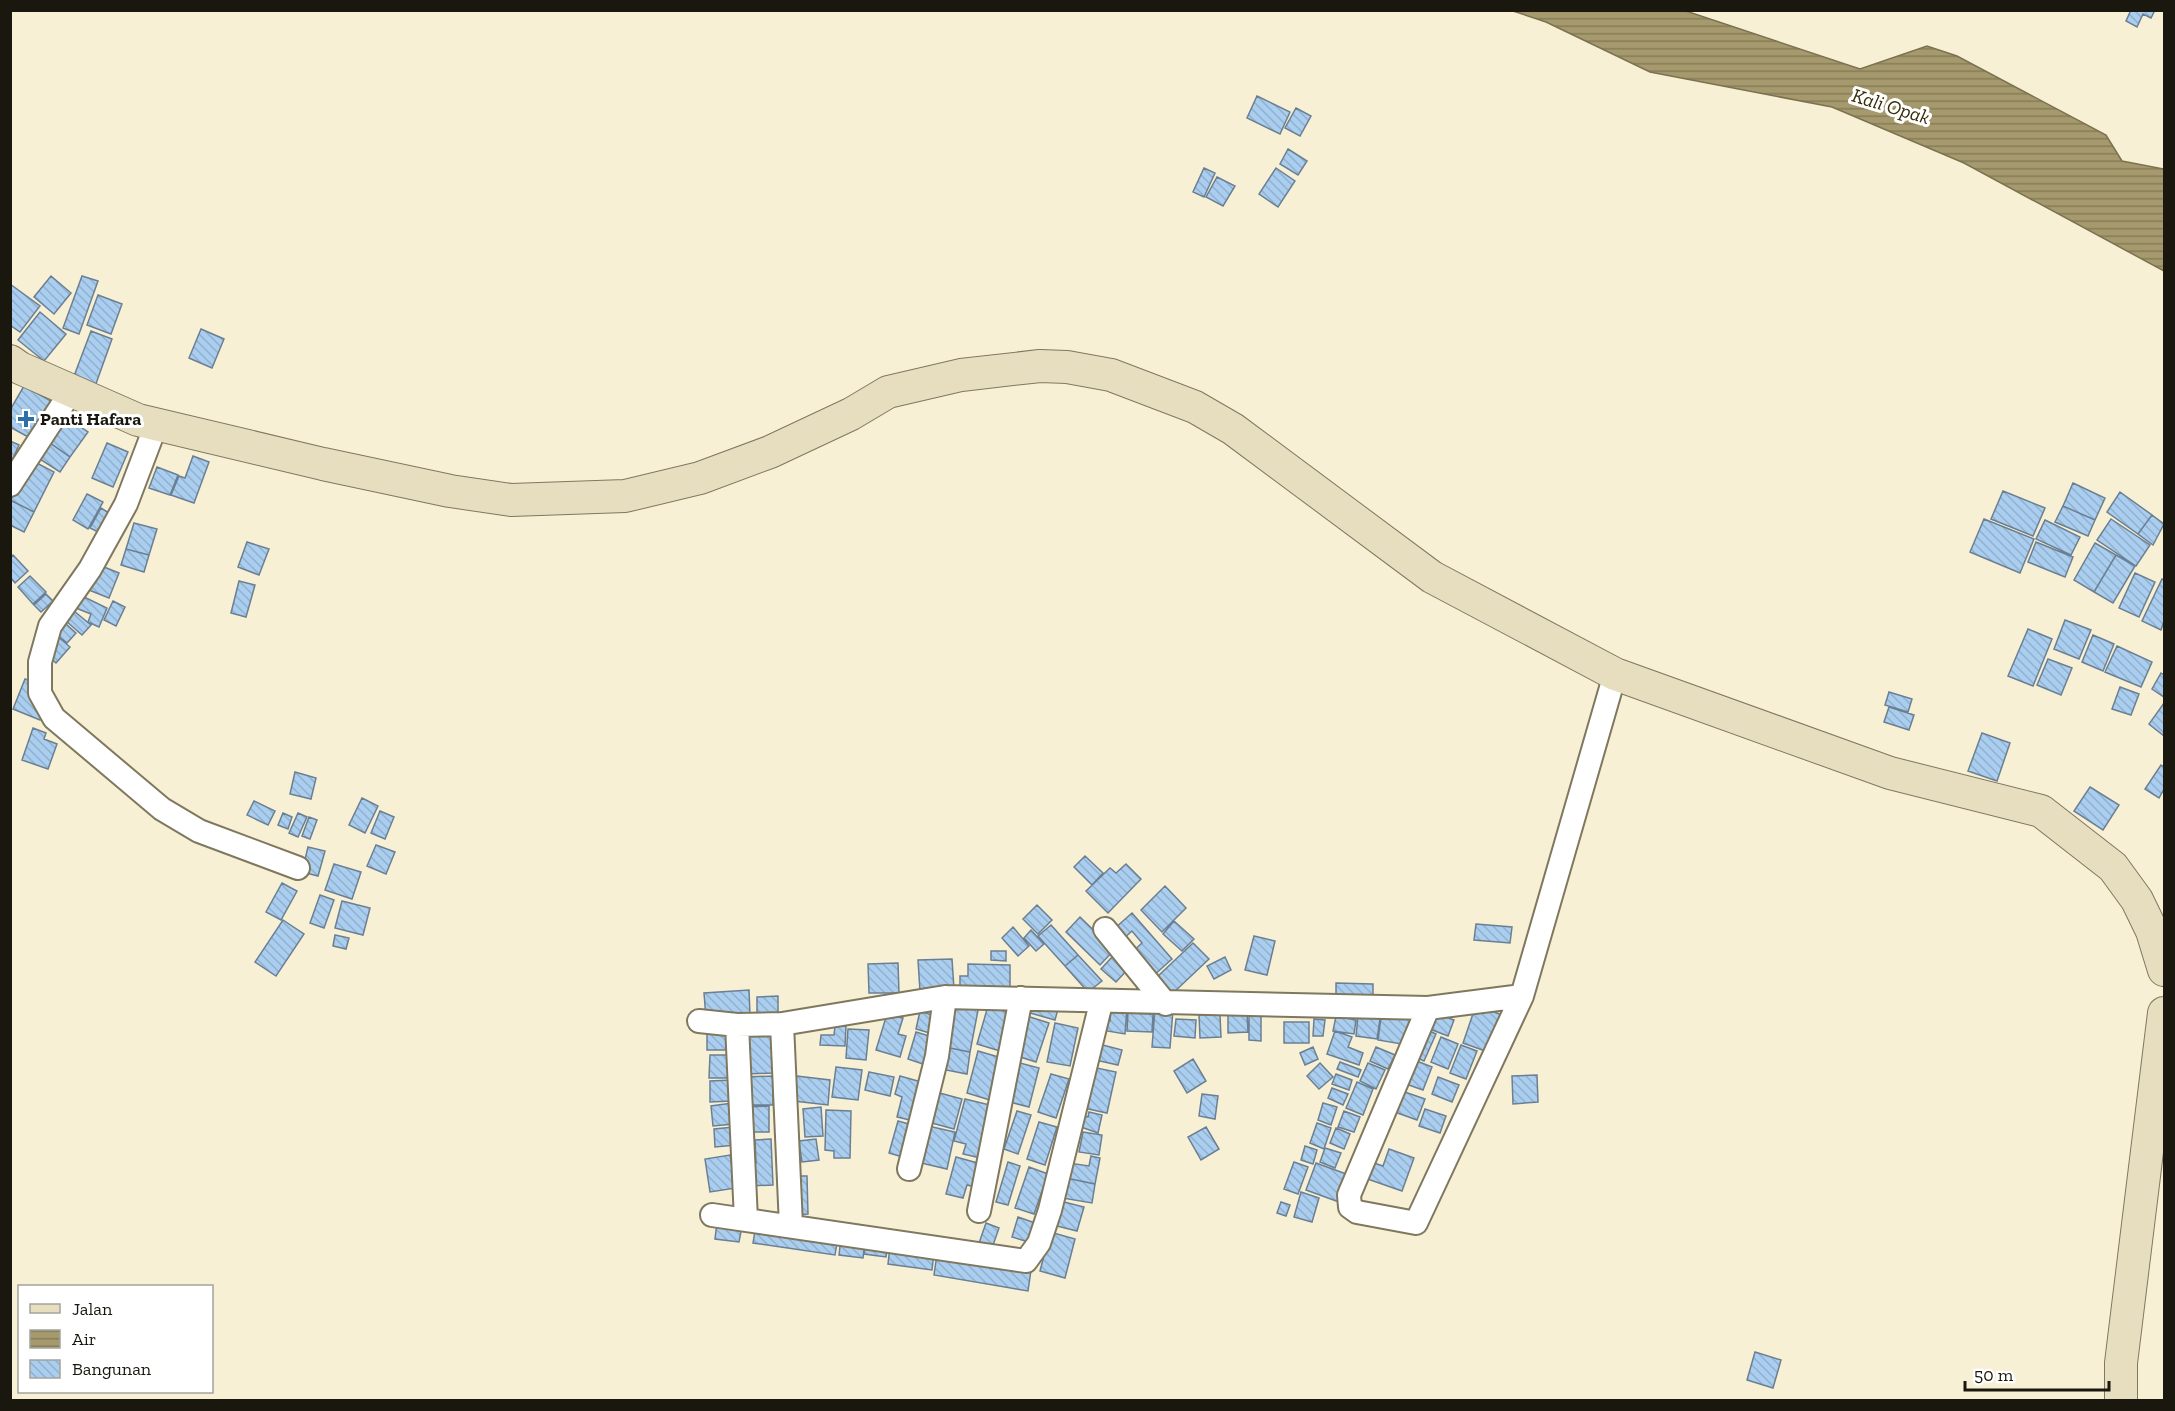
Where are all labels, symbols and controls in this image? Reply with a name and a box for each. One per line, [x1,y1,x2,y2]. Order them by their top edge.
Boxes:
water label: Kali Opak [1849,83,1933,129]
place label: Panti Hafara [40,408,141,430]
marker: Panti Hafara [17,410,35,428]
legend [18,1285,213,1393]
text: Jalan [72,1298,113,1320]
text: Air [72,1328,96,1350]
scale bar [1965,1354,2109,1392]
text: Bangunan [72,1358,152,1380]
text: 50 m [1974,1364,2014,1386]

